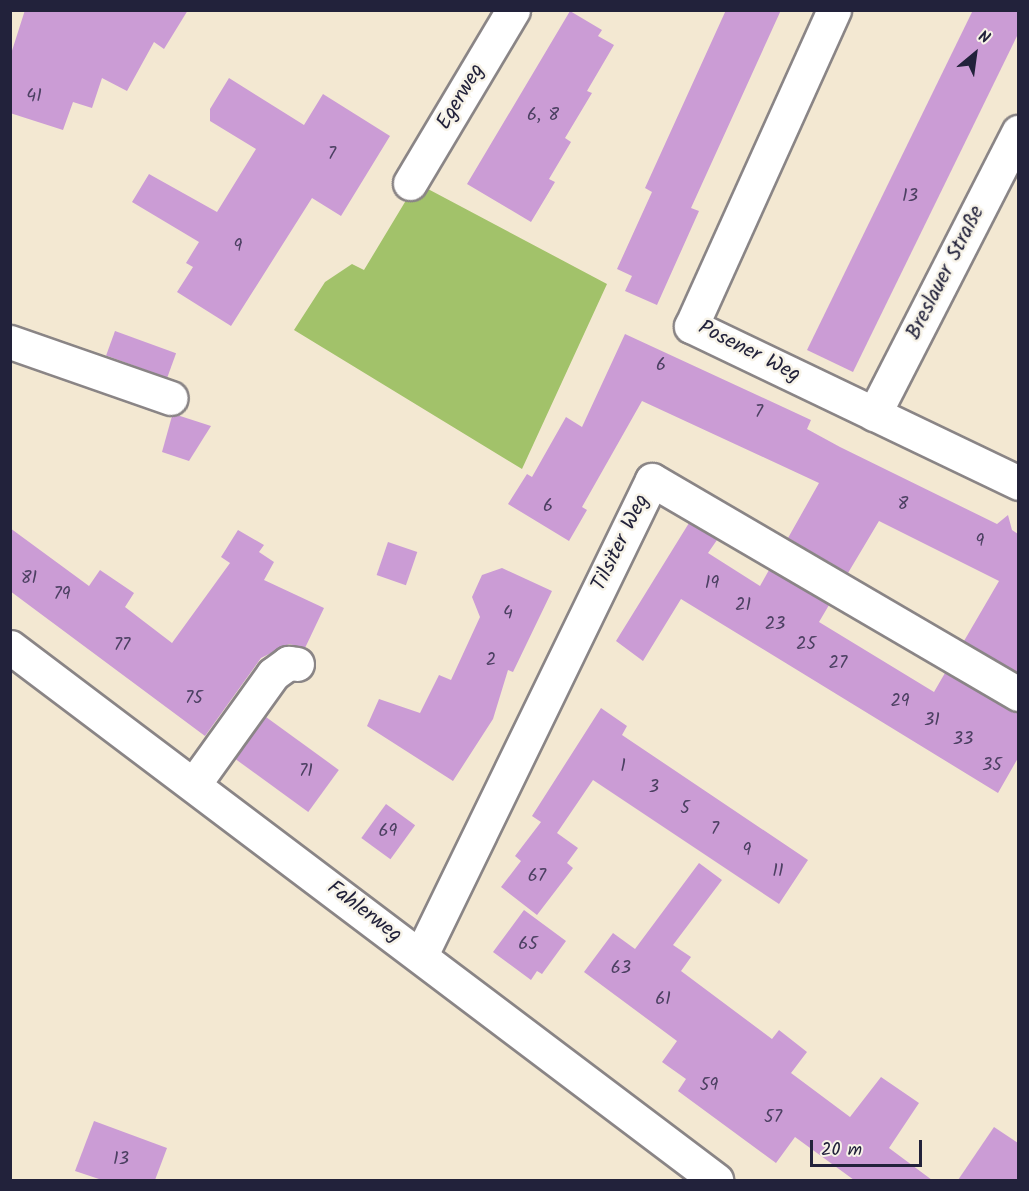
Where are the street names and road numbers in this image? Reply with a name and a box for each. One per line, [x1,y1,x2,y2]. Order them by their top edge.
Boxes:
street label: Egerweg [432,60,490,134]
street label: Breslauer Straße [902,202,990,344]
street label: Posener Weg [694,316,804,388]
street label: Tilsiter Weg [587,491,655,595]
street label: Fahlerweg [322,876,406,948]

